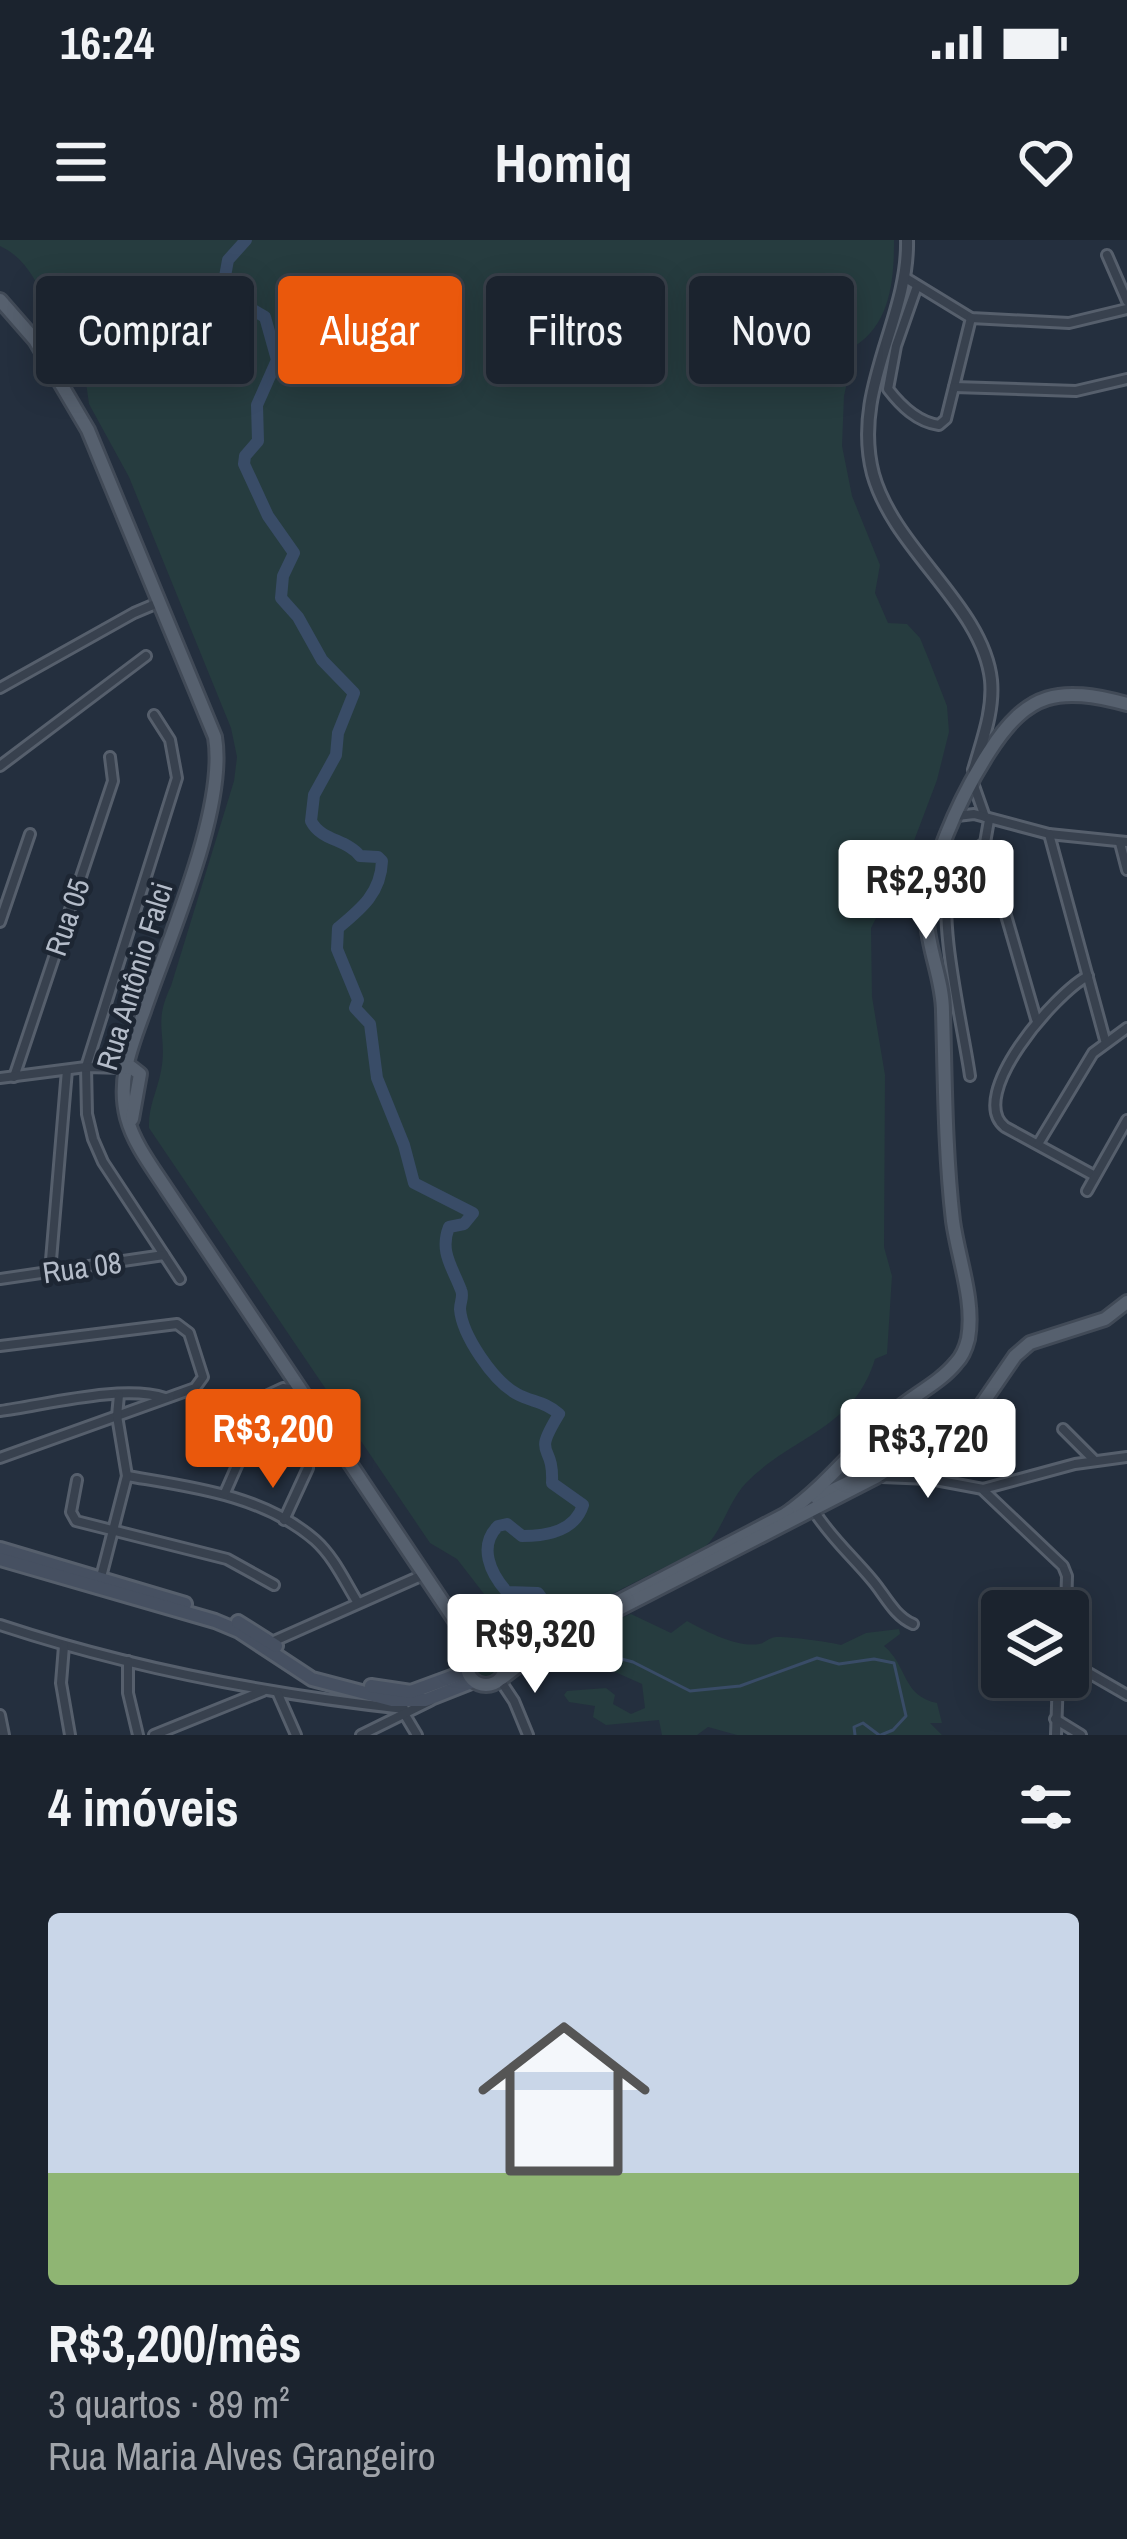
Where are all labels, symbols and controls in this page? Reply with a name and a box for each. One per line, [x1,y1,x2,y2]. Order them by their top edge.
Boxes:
text: 16:24 [60,12,154,73]
text: Homiq [495,126,632,199]
icon: menu [48,129,114,195]
icon: heart [1013,129,1079,195]
chip: Comprar [36,276,254,384]
chip: Alugar [278,276,462,384]
chip: Filtros [486,276,665,384]
chip: Novo [689,276,854,384]
pin: R$2,930 [815,840,1037,942]
text: R$2,930 [866,853,986,905]
street label: Rua 05 [35,873,99,961]
street label: Rua Antônio Falci [86,877,182,1075]
street label: Rua 08 [40,1242,124,1292]
pin: R$3,200 [162,1389,384,1491]
pin: R$3,720 [817,1399,1039,1501]
text: R$3,200 [213,1402,333,1454]
text: R$3,720 [868,1412,988,1464]
map controls [981,1590,1089,1698]
button: layers [981,1590,1089,1698]
pin: R$9,320 [424,1594,646,1696]
text: R$9,320 [475,1607,595,1659]
text: 4 imóveis [48,1773,239,1842]
icon: filters [1013,1774,1079,1840]
icon: home [456,1991,672,2207]
text: R$3,200/mês [48,2309,301,2378]
text: 3 quartos · 89 m² [48,2378,290,2430]
text: Rua Maria Alves Grangeiro [48,2430,436,2482]

